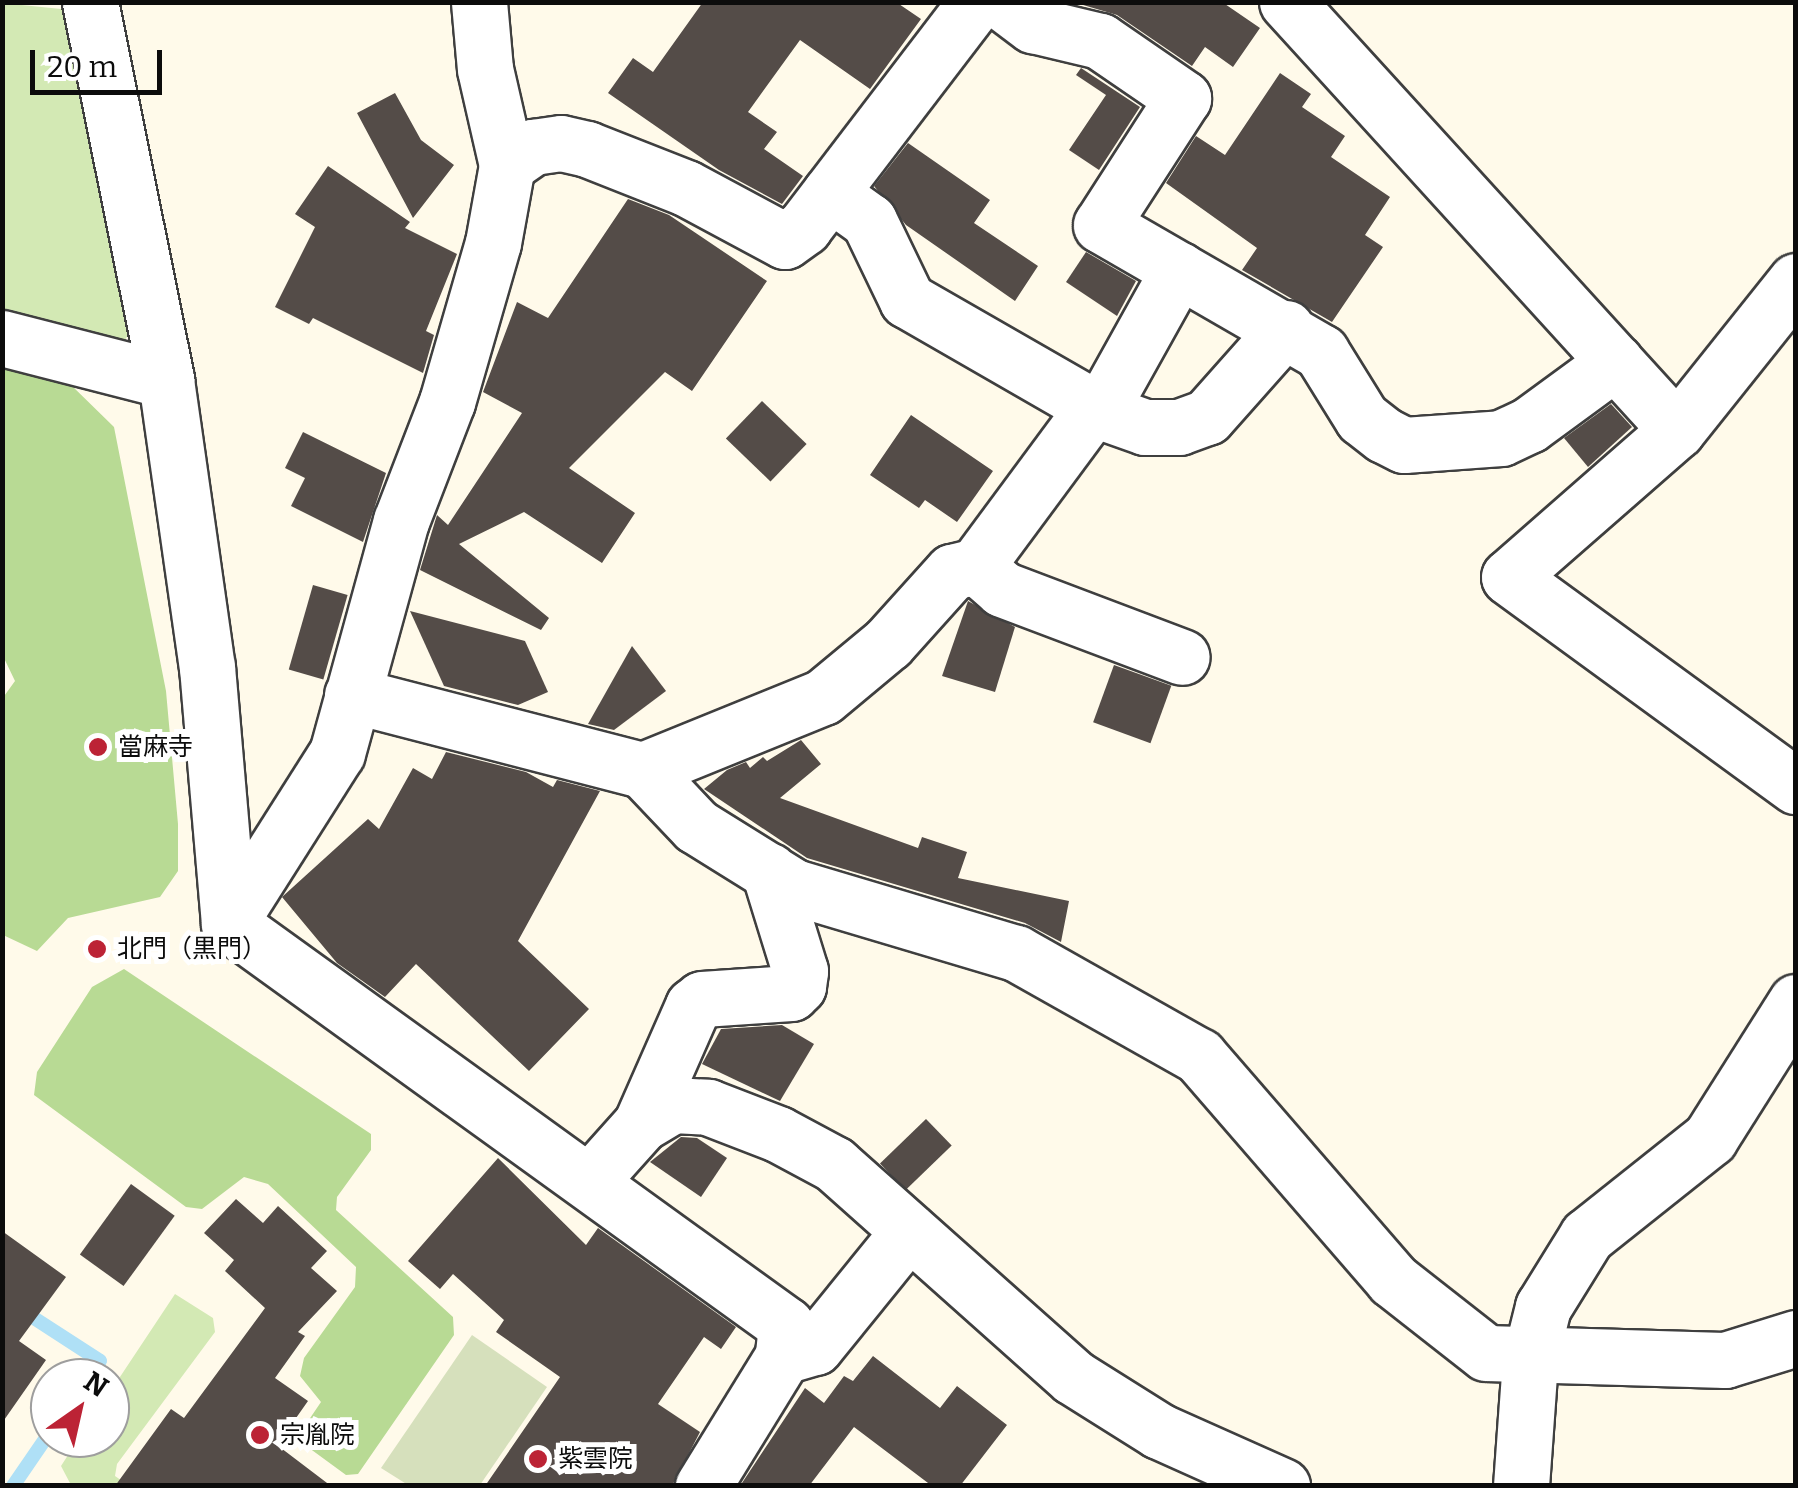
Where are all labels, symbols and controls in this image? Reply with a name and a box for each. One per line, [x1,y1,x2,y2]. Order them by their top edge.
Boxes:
scale bar [35,30,168,92]
text: 20 m [47,49,117,85]
place label: 當麻寺 [118,732,193,762]
marker: 當麻寺 [87,736,109,758]
place label: 北門（黒門） [117,934,267,964]
marker: 北門（黒門） [86,938,108,960]
north arrow [30,1358,130,1458]
text: N [78,1365,114,1404]
place label: 宗胤院 [280,1420,355,1450]
marker: 宗胤院 [249,1424,271,1446]
place label: 紫雲院 [558,1444,633,1474]
marker: 紫雲院 [527,1448,549,1470]

